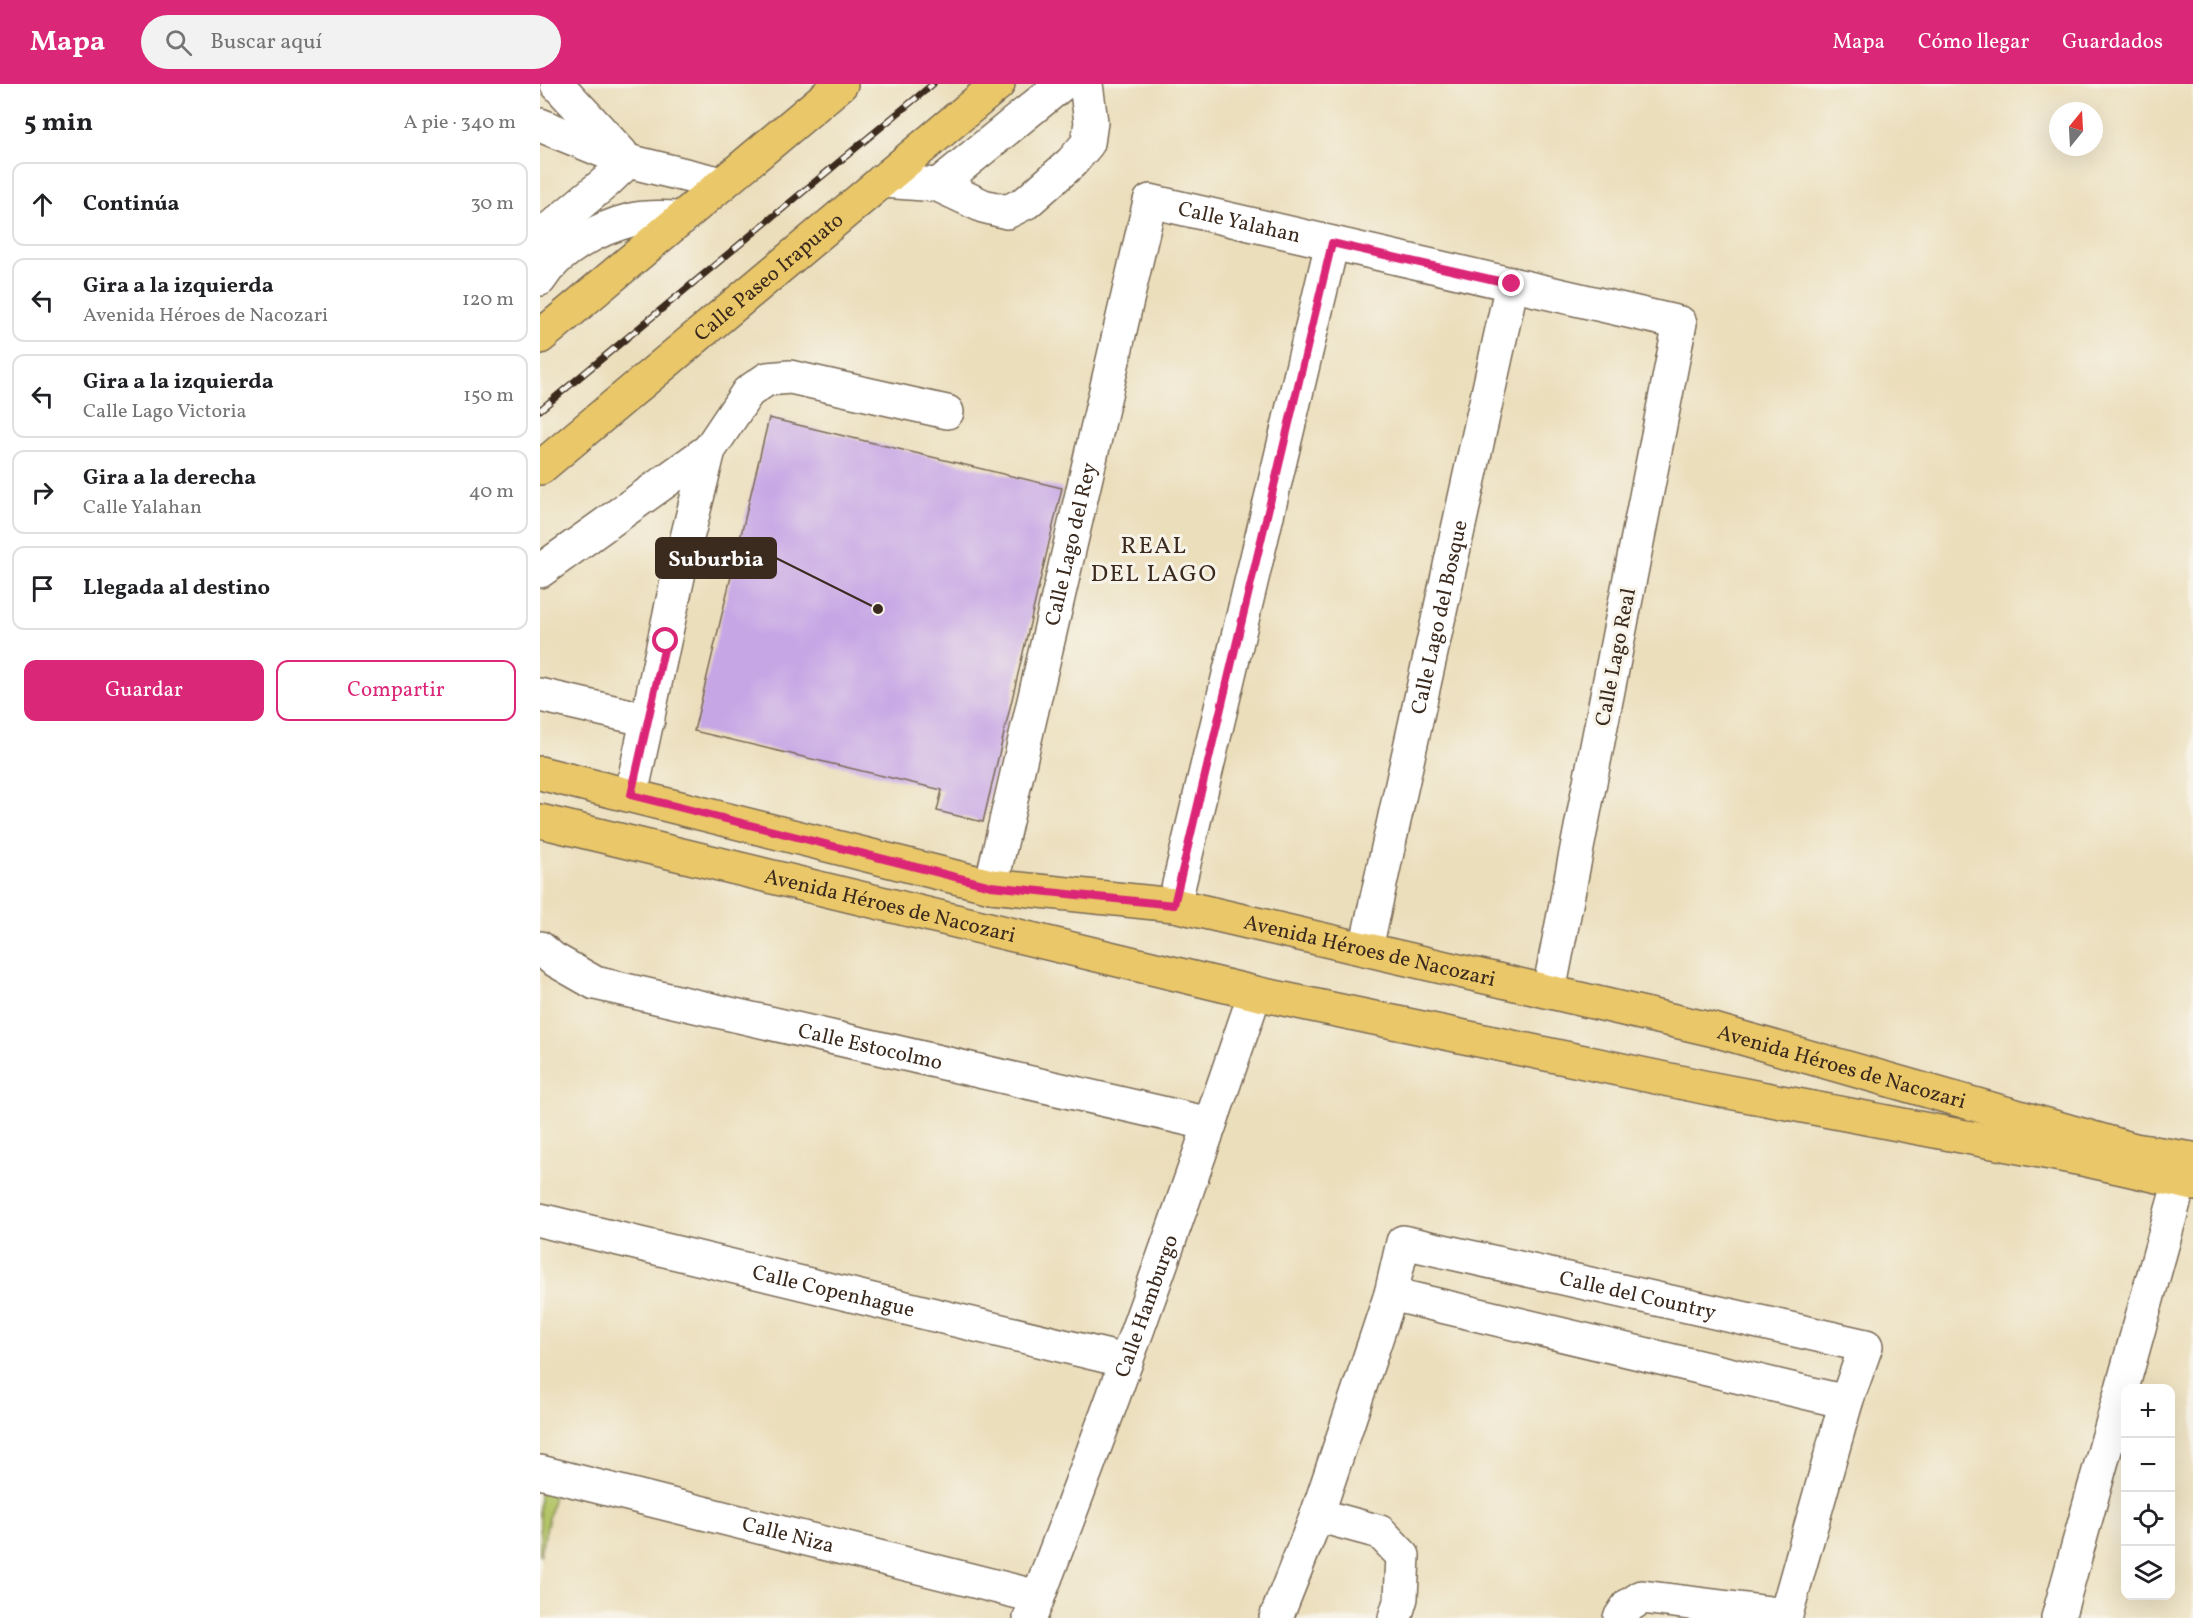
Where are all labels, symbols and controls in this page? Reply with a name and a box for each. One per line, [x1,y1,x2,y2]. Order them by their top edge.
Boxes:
search box [141,15,561,69]
text: Mapa [30,23,105,62]
icon: search [162,26,195,59]
text: Buscar aquí [210,27,322,58]
text: Mapa [1832,28,1885,57]
text: Cómo llegar [1918,28,2029,57]
text: Guardados [2062,28,2163,57]
north arrow [2049,102,2103,156]
text: 5 min [24,105,93,141]
text: A pie · 340 m [404,109,516,137]
icon: ahead [26,188,59,221]
text: Continúa [83,189,180,220]
text: 30 m [470,190,514,218]
street label: Calle Yalahan [1175,195,1303,251]
street label: Calle Paseo Irapuato [688,206,850,349]
route end [1498,270,1524,296]
text: Gira a la izquierda [83,271,274,302]
icon: left [26,284,59,317]
text: 120 m [462,286,514,314]
text: Avenida Héroes de Nacozari [83,302,328,330]
text: Gira a la izquierda [83,367,274,398]
icon: left [26,380,59,413]
text: 150 m [463,382,514,410]
text: Calle Lago Victoria [83,398,246,426]
street label: Calle Lago del Rey [1039,459,1105,629]
text: Gira a la derecha [83,463,256,494]
icon: right [26,476,59,509]
text: 40 m [469,478,514,506]
text: Calle Yalahan [83,494,202,522]
street label: Calle Lago del Bosque [1405,517,1476,717]
district label: REAL DEL LAGO [1090,530,1218,592]
callout: Suburbia [656,538,776,578]
text: Suburbia [668,545,764,576]
icon: arrive [26,572,59,605]
text: Llegada al destino [83,573,270,604]
street label: Calle Lago Real [1589,586,1644,729]
route start [652,627,678,653]
button: Guardar [24,660,264,721]
button: Compartir [276,660,516,721]
street label: Avenida Héroes de Nacozari [761,862,1018,951]
street label: Avenida Héroes de Nacozari [1241,909,1498,995]
street label: Calle Estocolmo [795,1017,945,1078]
street label: Avenida Héroes de Nacozari [1713,1019,1969,1117]
street label: Calle Hamburgo [1108,1231,1186,1382]
street label: Calle Copenhague [749,1259,917,1326]
street label: Calle del Country [1556,1265,1719,1328]
map controls [2121,1384,2175,1600]
button: + [2121,1384,2175,1438]
button: − [2121,1438,2175,1492]
button: locate [2121,1492,2175,1546]
street label: Calle Niza [739,1510,837,1561]
button: layers [2121,1546,2175,1600]

